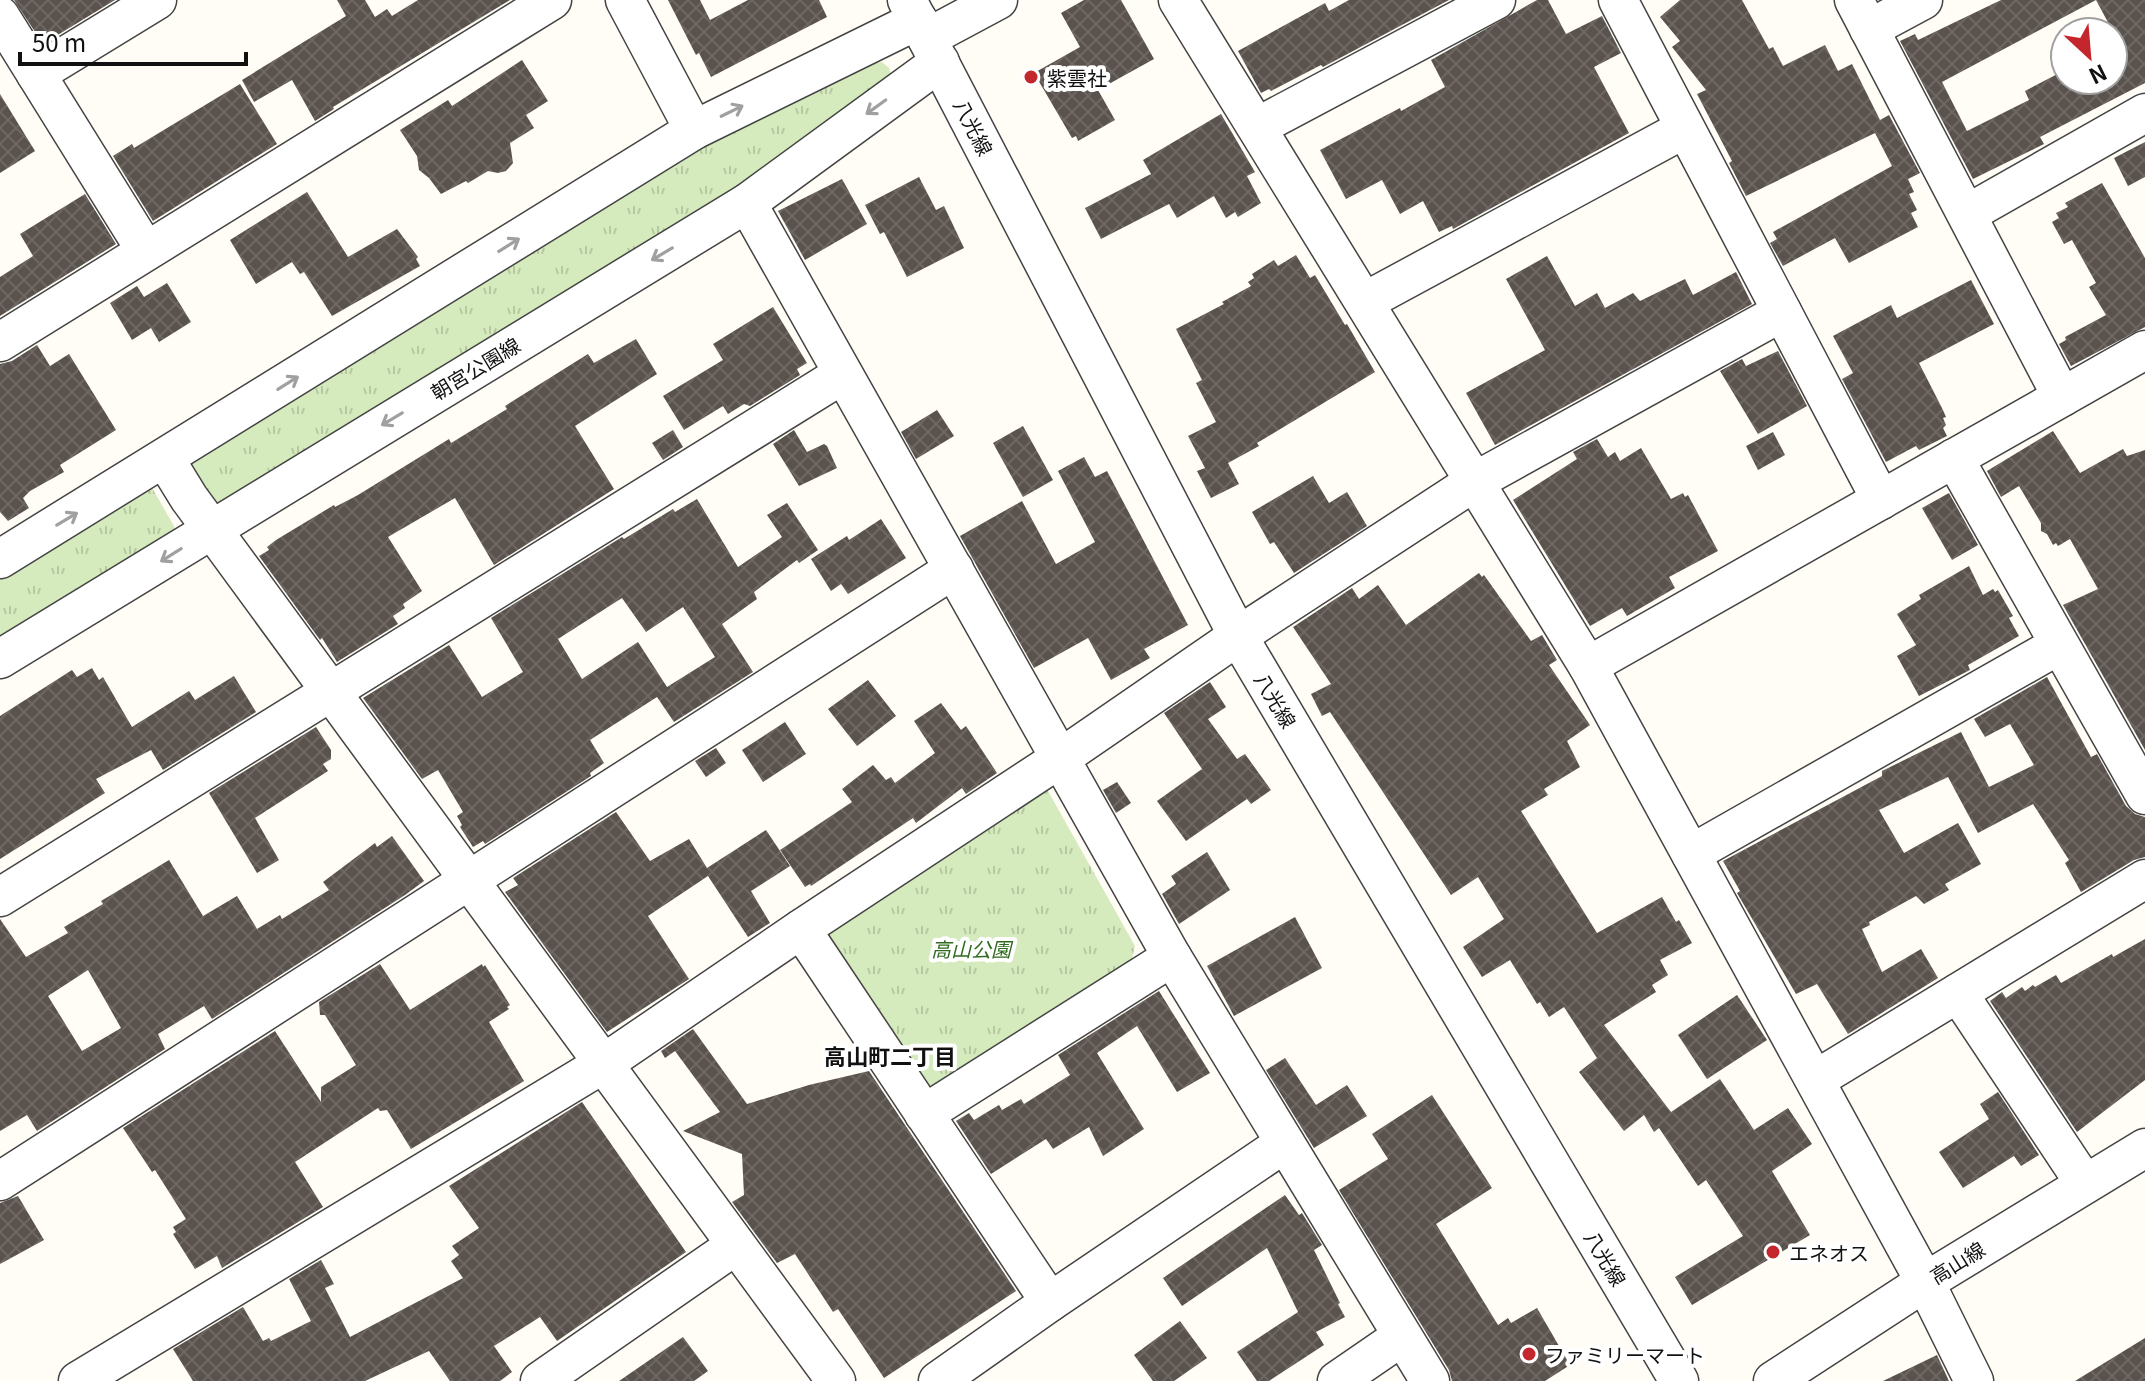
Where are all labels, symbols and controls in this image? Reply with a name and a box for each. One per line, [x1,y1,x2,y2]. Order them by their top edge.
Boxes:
scale bar [20,16,246,66]
north arrow [2049,16,2129,96]
text: 50 m [32,24,86,59]
text: N [2084,58,2113,94]
place label: 紫雲社 [1047,63,1107,92]
marker: 紫雲社 [1022,68,1040,86]
street label: 八光線 [947,94,1001,160]
one-way arrow [866,98,887,115]
one-way arrow [719,103,743,119]
one-way arrow [497,237,520,253]
one-way arrow [651,247,674,263]
street label: 朝宮公園線 [425,330,525,406]
one-way arrow [276,374,299,390]
one-way arrow [382,411,404,427]
one-way arrow [55,511,78,527]
one-way arrow [160,547,183,563]
street label: 八光線 [1248,667,1304,733]
park label: 高山公園 [931,934,1014,963]
district label: 高山町二丁目 [824,1039,956,1071]
street label: 八光線 [1578,1225,1634,1291]
street label: 高山線 [1924,1234,1990,1290]
place label: エネオス [1789,1238,1869,1267]
marker: エネオス [1764,1243,1782,1261]
place label: ファミリーマート [1545,1340,1705,1369]
marker: ファミリーマート [1520,1345,1538,1363]

